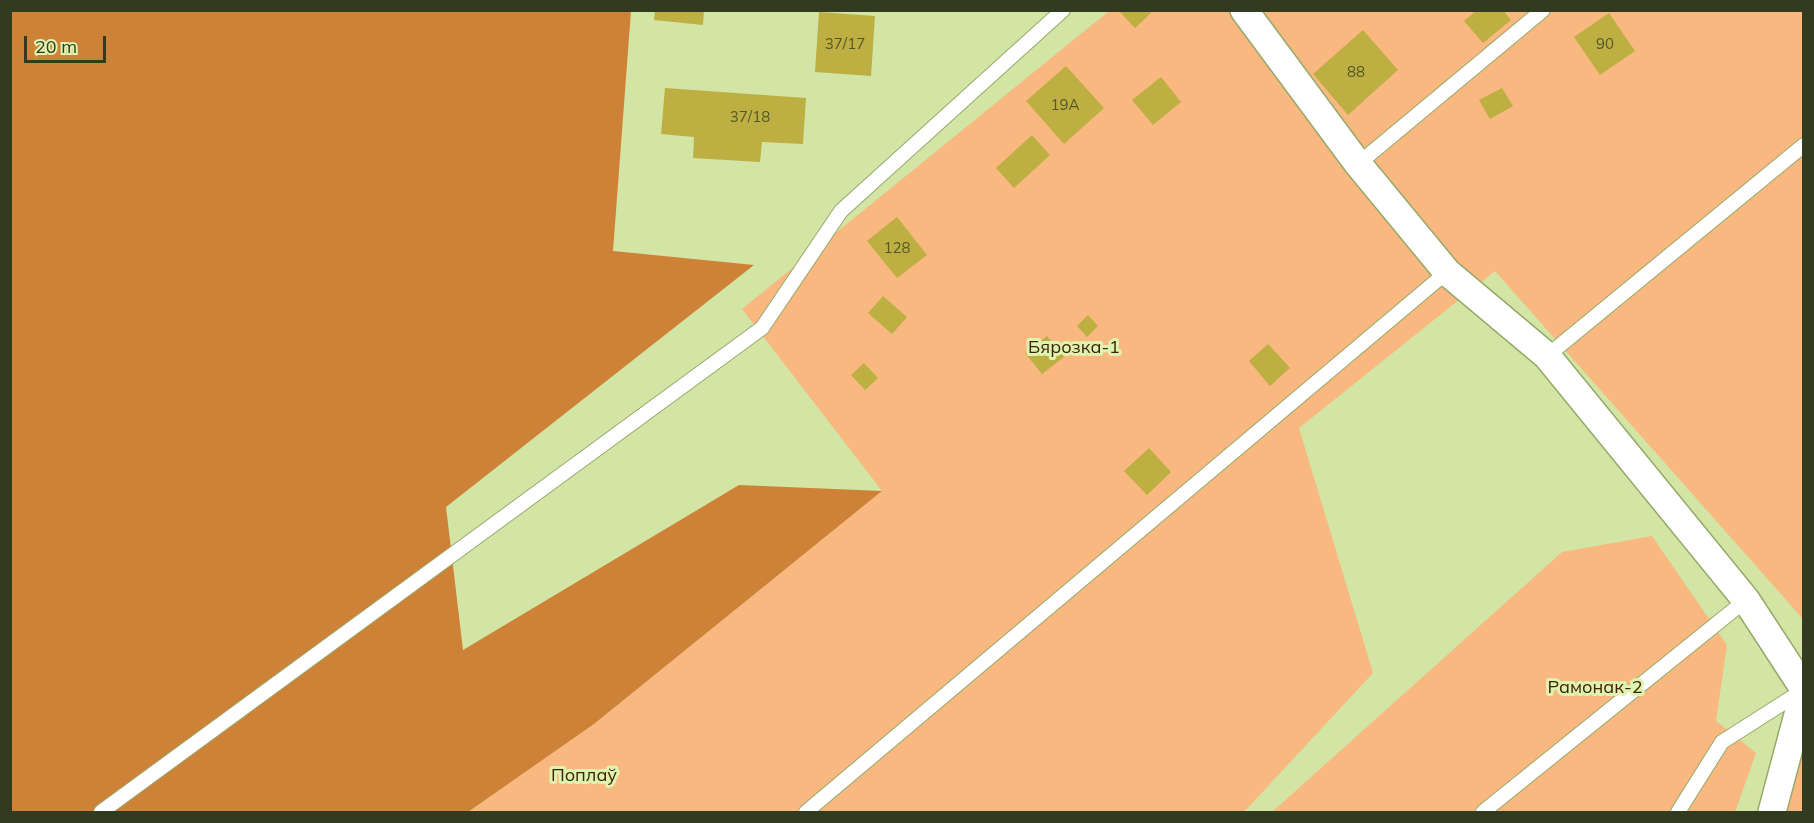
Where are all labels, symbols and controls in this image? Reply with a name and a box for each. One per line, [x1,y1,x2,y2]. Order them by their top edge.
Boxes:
scale bar [27,24,110,62]
text: 20 m [35,35,77,58]
house number: 37/17 [825,35,865,53]
house number: 90 [1596,35,1614,53]
house number: 88 [1347,63,1365,81]
house number: 19А [1050,96,1080,114]
house number: 37/18 [730,108,770,126]
house number: 128 [884,239,910,257]
park label: Бярозка-1 [1028,337,1120,359]
park label: Рамонак-2 [1548,677,1642,699]
park label: Поплаў [551,765,617,787]

